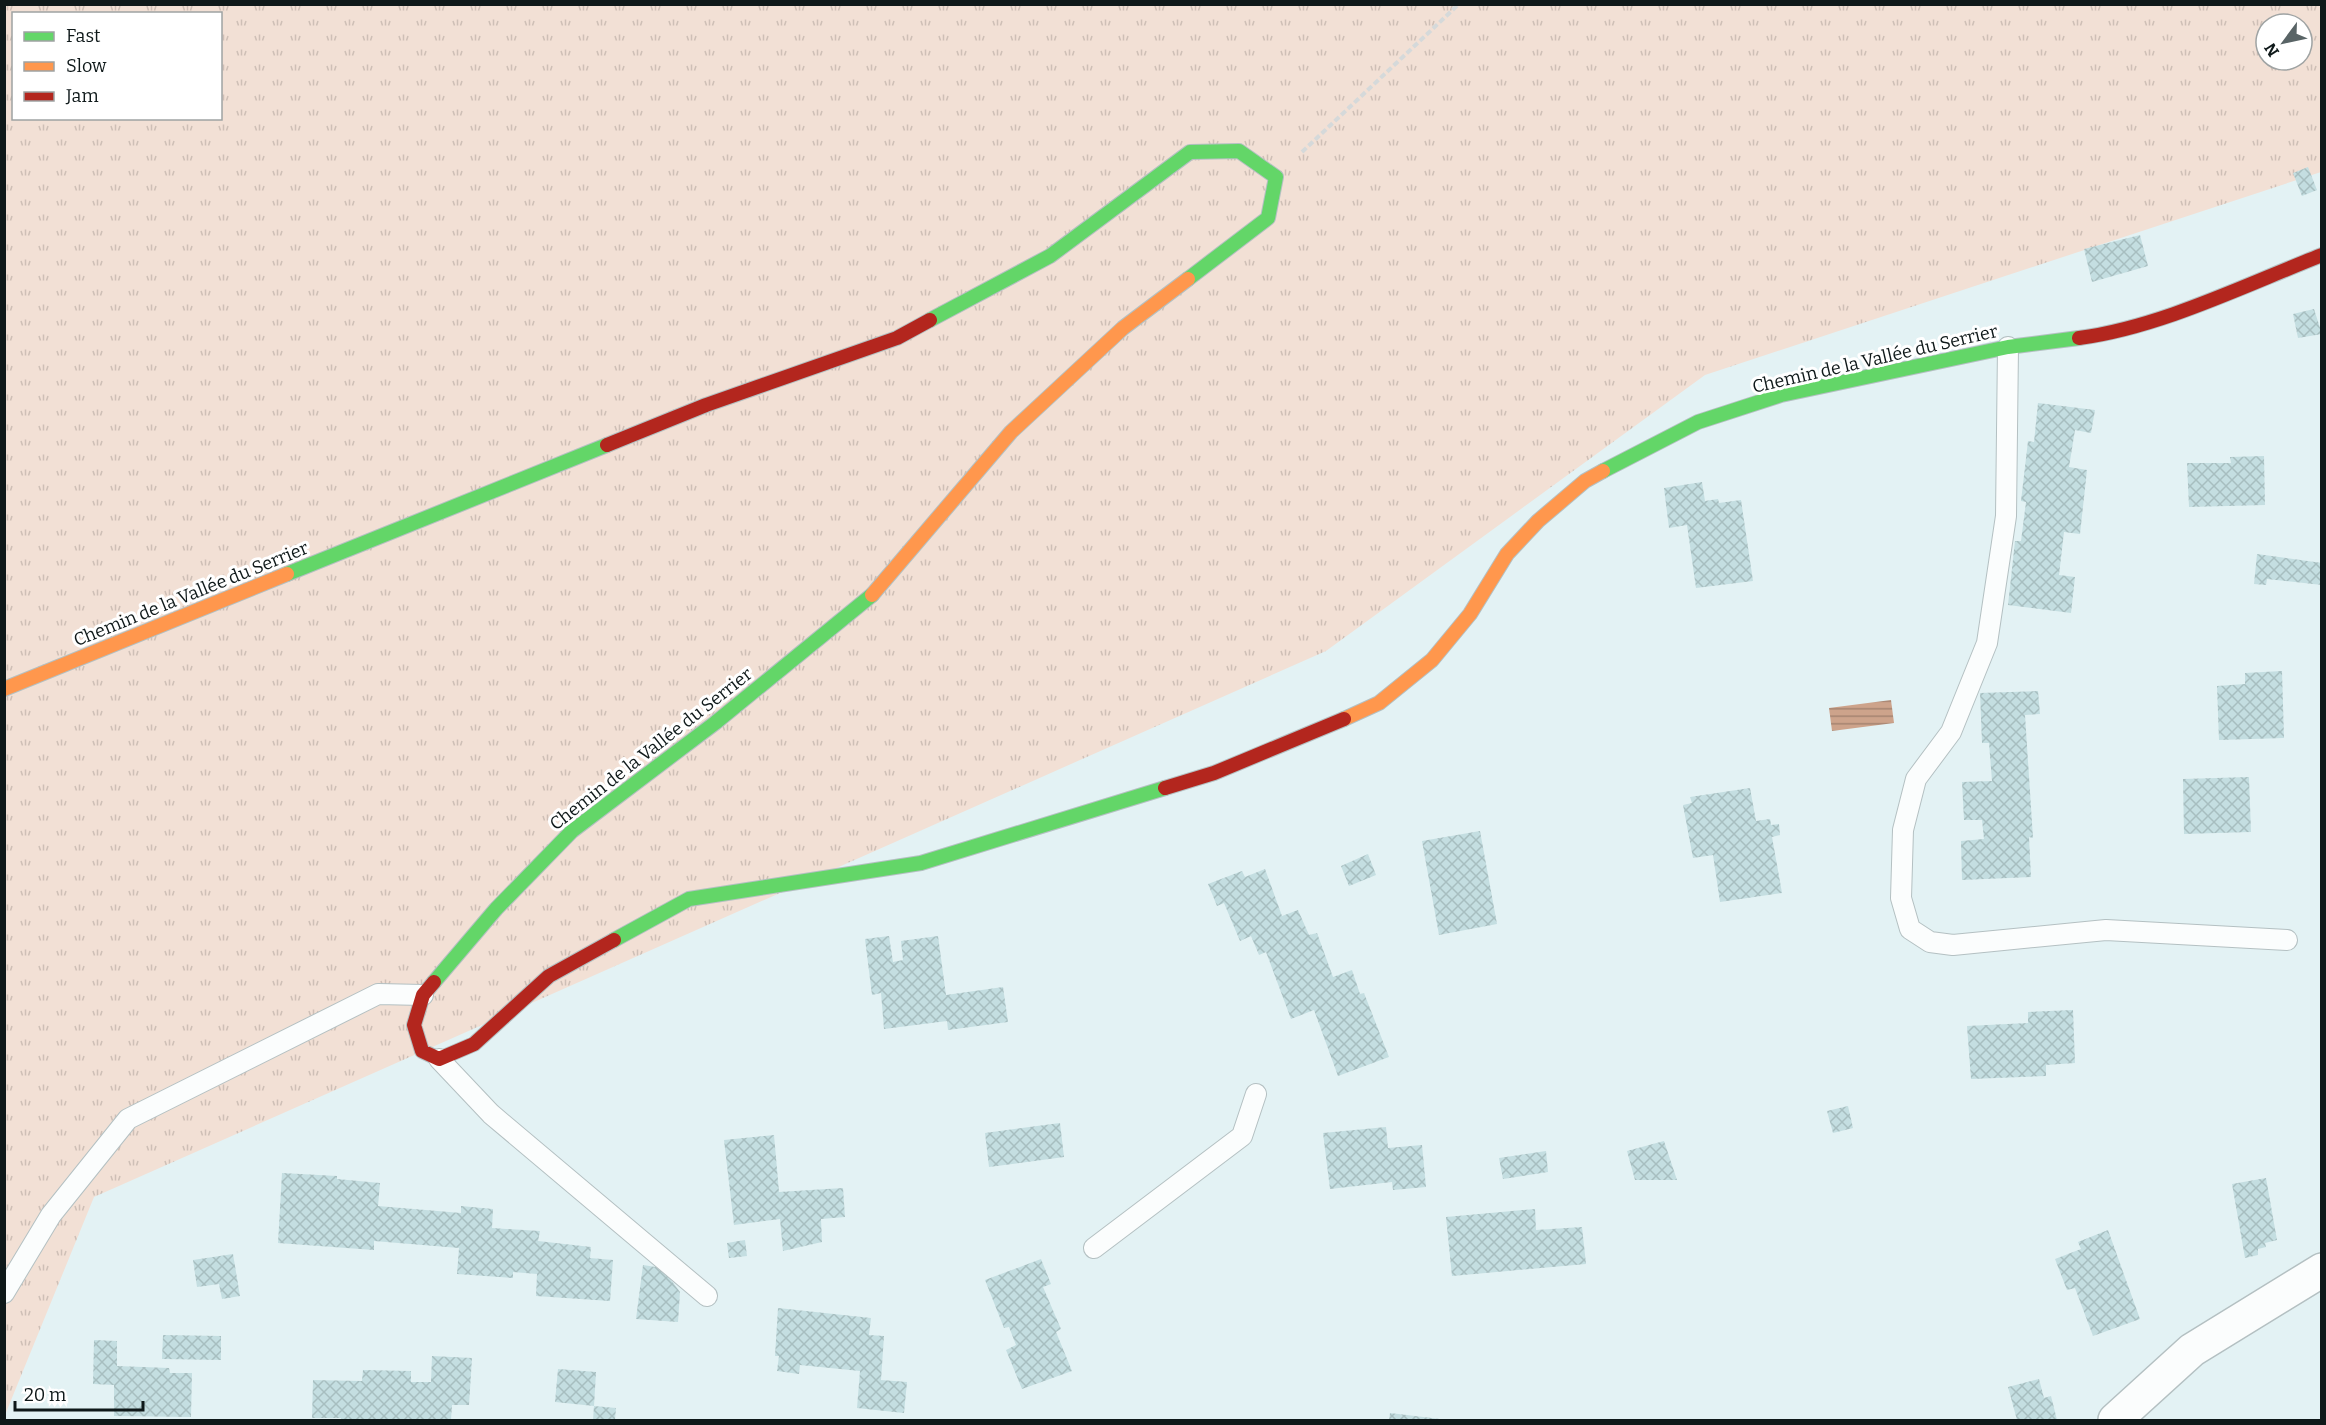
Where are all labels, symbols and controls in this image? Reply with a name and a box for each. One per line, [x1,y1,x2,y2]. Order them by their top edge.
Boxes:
legend [12,12,222,120]
north arrow [2254,12,2314,72]
text: Fast [66,25,101,47]
text: N [2261,40,2283,60]
text: Slow [66,55,107,77]
text: Jam [65,85,99,107]
street label: Chemin de la Vallée du Serrier [1750,320,2000,398]
street label: Chemin de la Vallée du Serrier [70,537,312,651]
street label: Chemin de la Vallée du Serrier [545,663,757,835]
scale bar [15,1374,142,1412]
text: 20 m [24,1384,66,1406]

